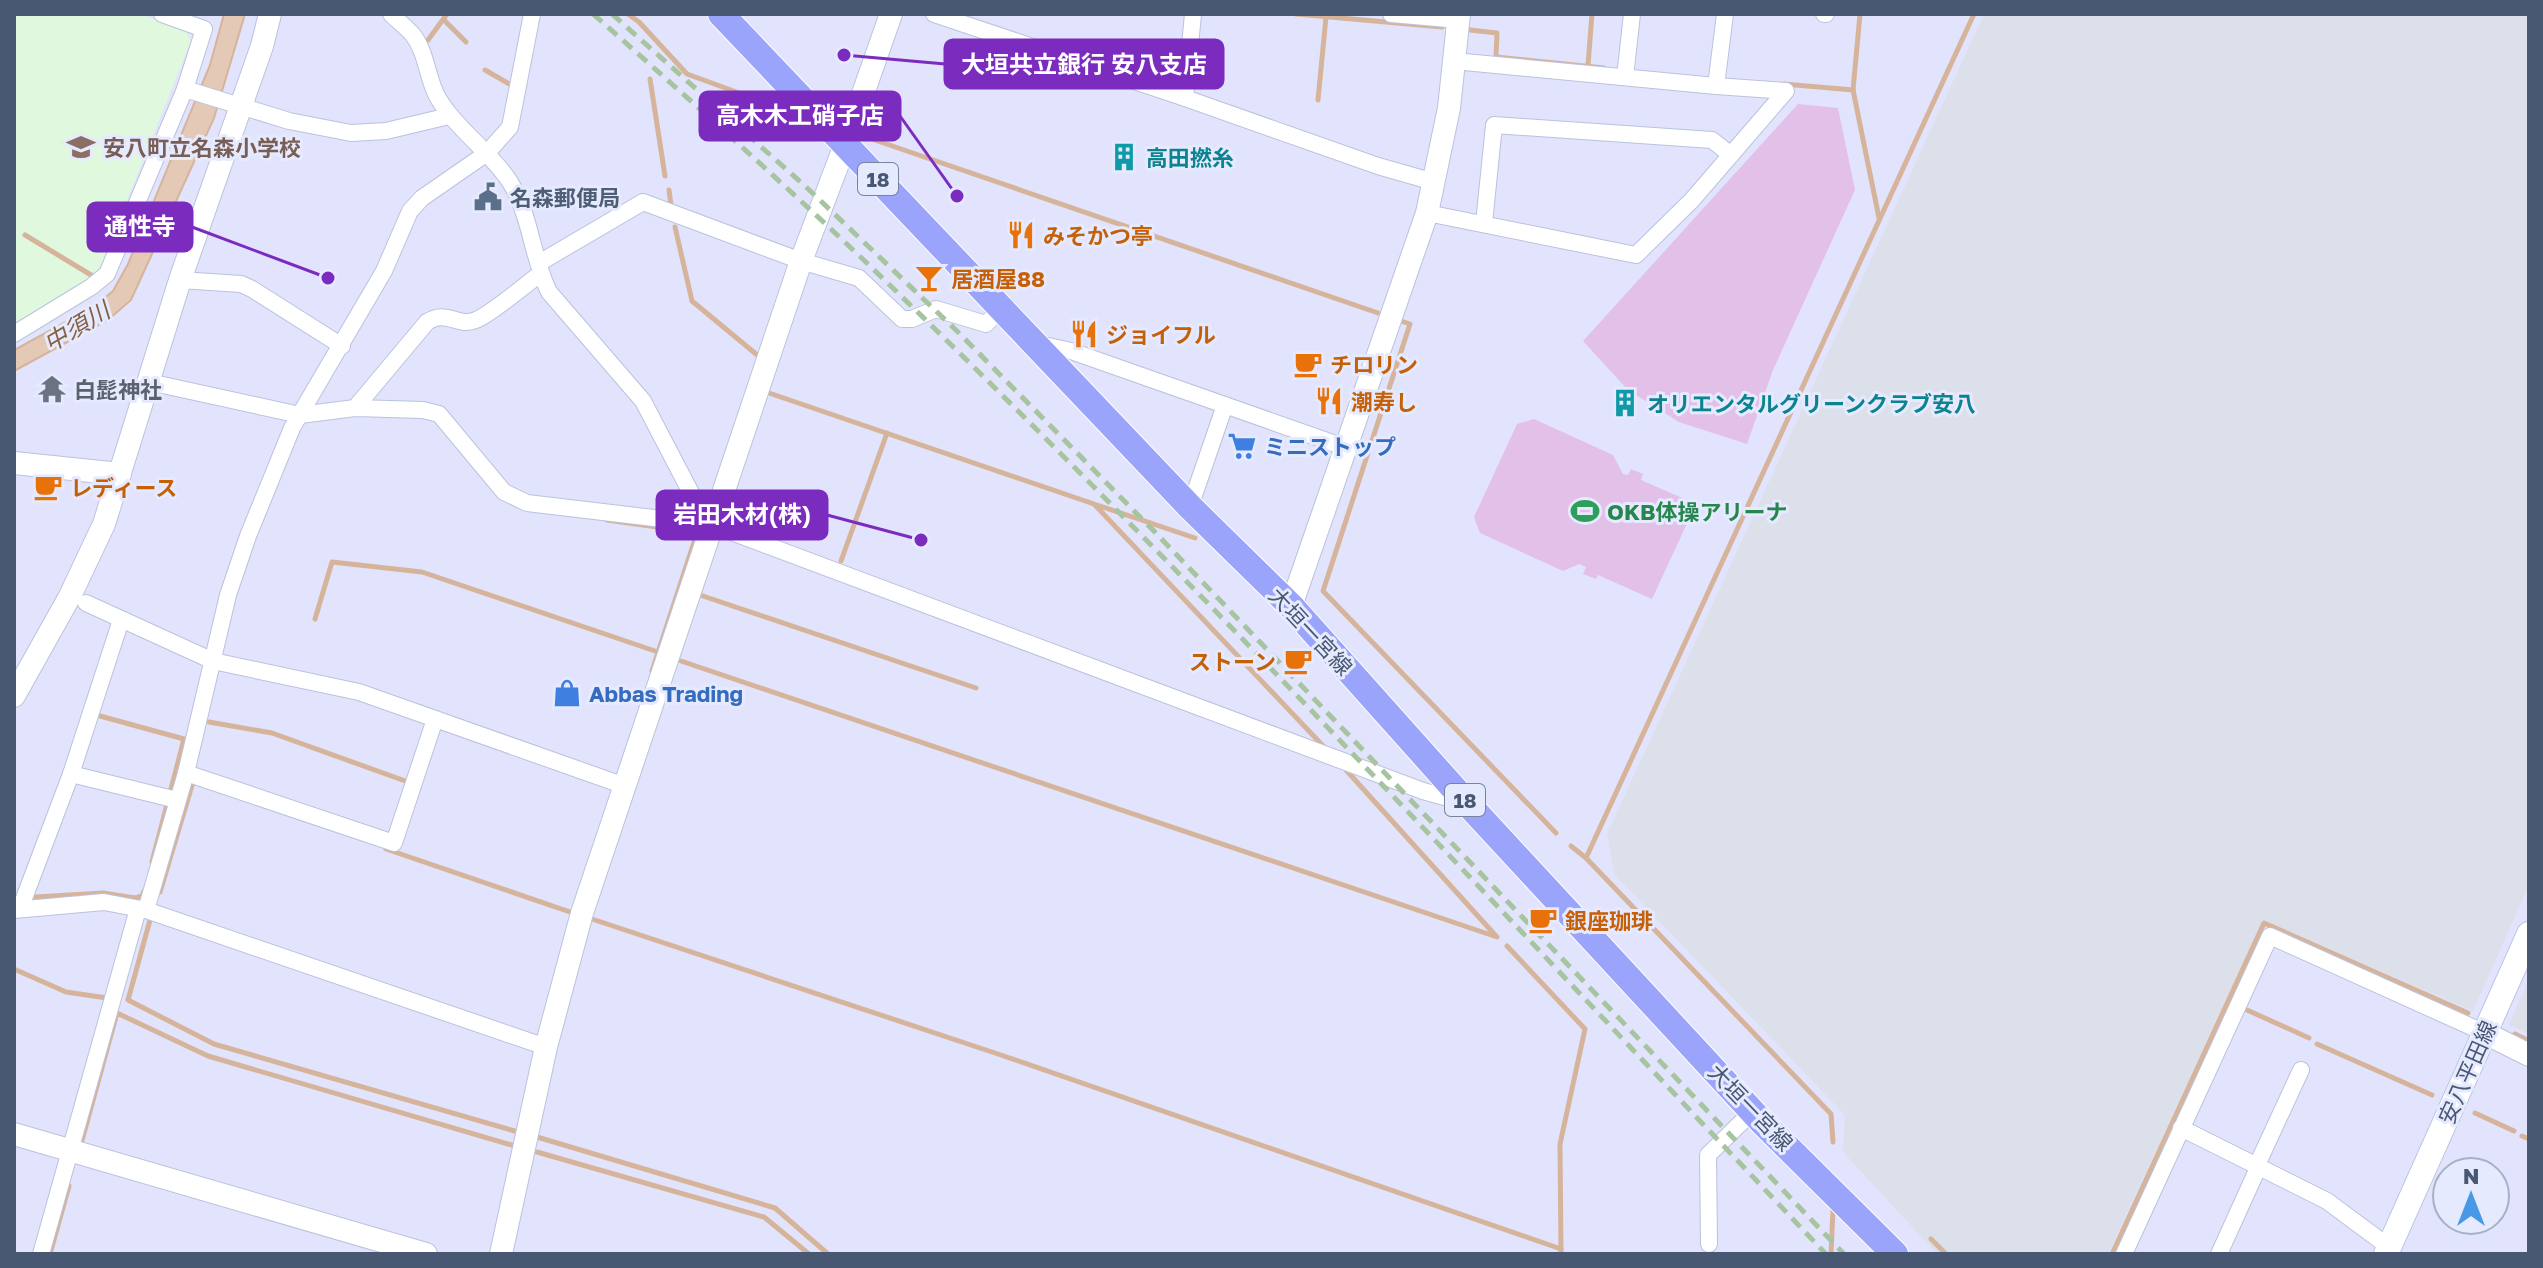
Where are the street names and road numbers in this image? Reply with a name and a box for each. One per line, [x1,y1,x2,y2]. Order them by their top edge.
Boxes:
road number: 18 [858,163,898,195]
street label: 大垣一宮線 [1264,582,1358,680]
road number: 18 [1445,784,1485,816]
street label: 安八平田線 [2432,1016,2502,1128]
street label: 大垣一宮線 [1703,1058,1799,1156]

